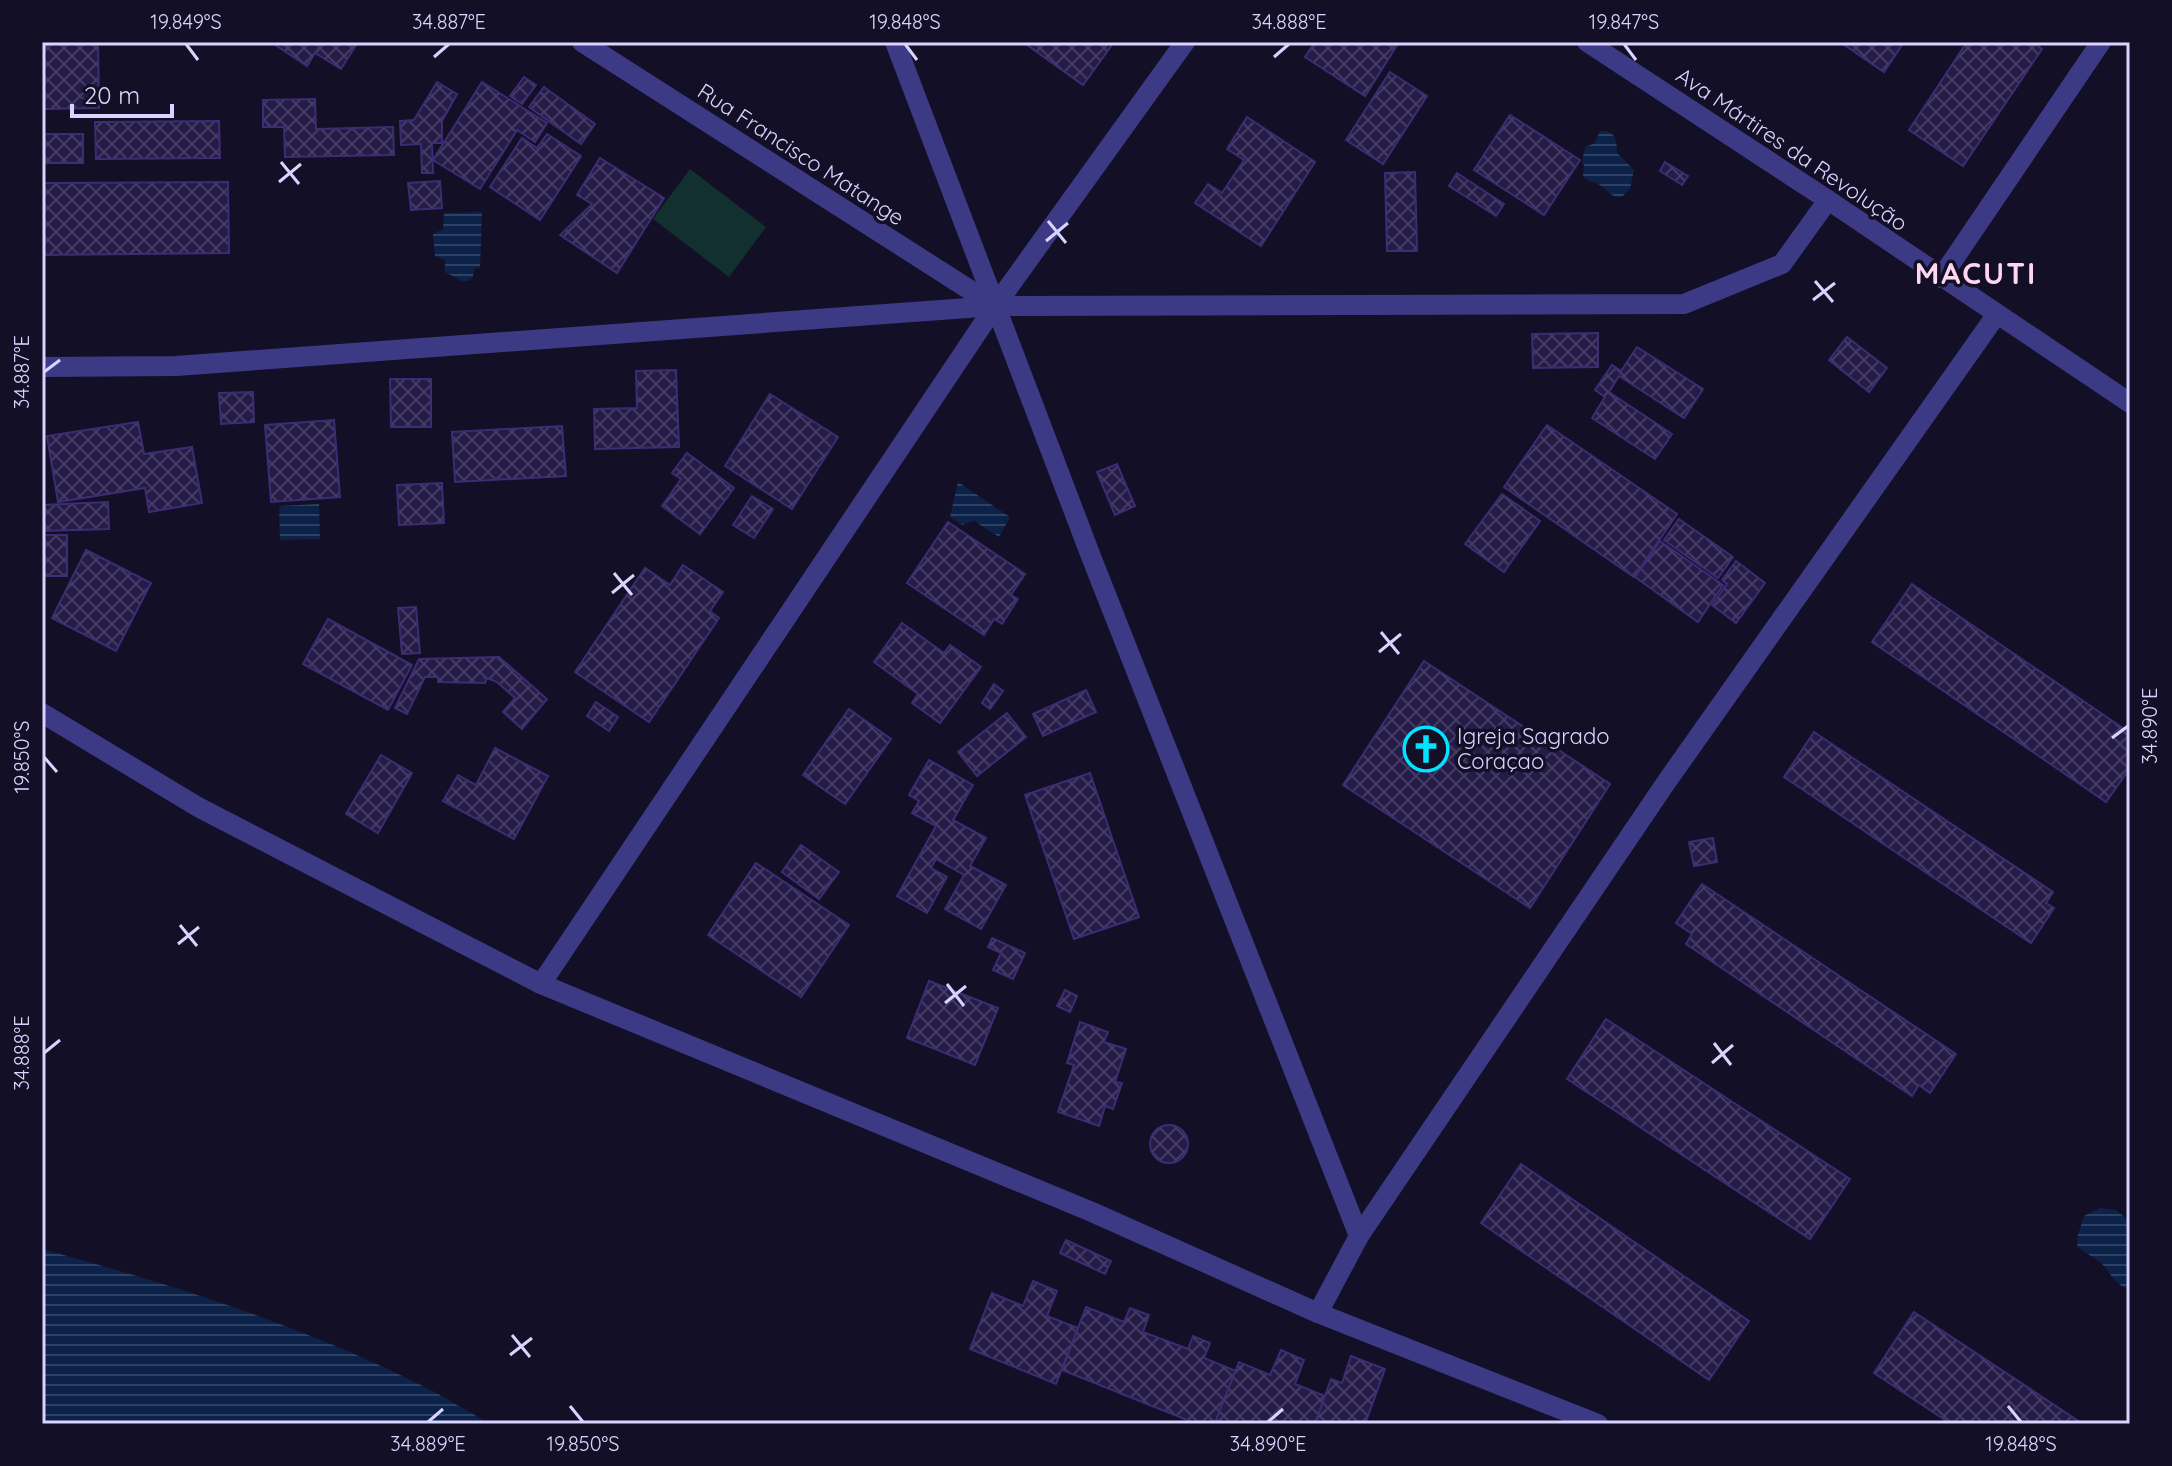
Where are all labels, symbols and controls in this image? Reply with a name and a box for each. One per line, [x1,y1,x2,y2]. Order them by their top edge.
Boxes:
text: 19.849°S [150,9,222,34]
text: 34.887°E [412,9,486,34]
text: 19.848°S [869,9,941,34]
text: 34.888°E [1251,9,1327,34]
text: 19.847°S [1589,9,1659,34]
street label: Ava Mártires da Revolução [1671,61,1913,237]
scale bar [72,68,172,118]
street label: Rua Francisco Matange [692,77,910,231]
text: 20 m [84,80,140,110]
district label: MACUTI [1915,254,2037,292]
text: 34.887°E [9,335,34,409]
text: 34.890°E [2137,688,2162,764]
text: 19.850°S [9,721,34,793]
place label: Igreja Sagrado Coraçao [1457,722,1610,775]
church icon: Igreja Sagrado Coraçao [1402,725,1450,773]
text: 34.888°E [9,1015,34,1091]
text: 34.889°E [390,1431,466,1456]
text: 19.850°S [547,1431,619,1456]
text: 34.890°E [1230,1431,1306,1456]
text: 19.848°S [1985,1431,2057,1456]

